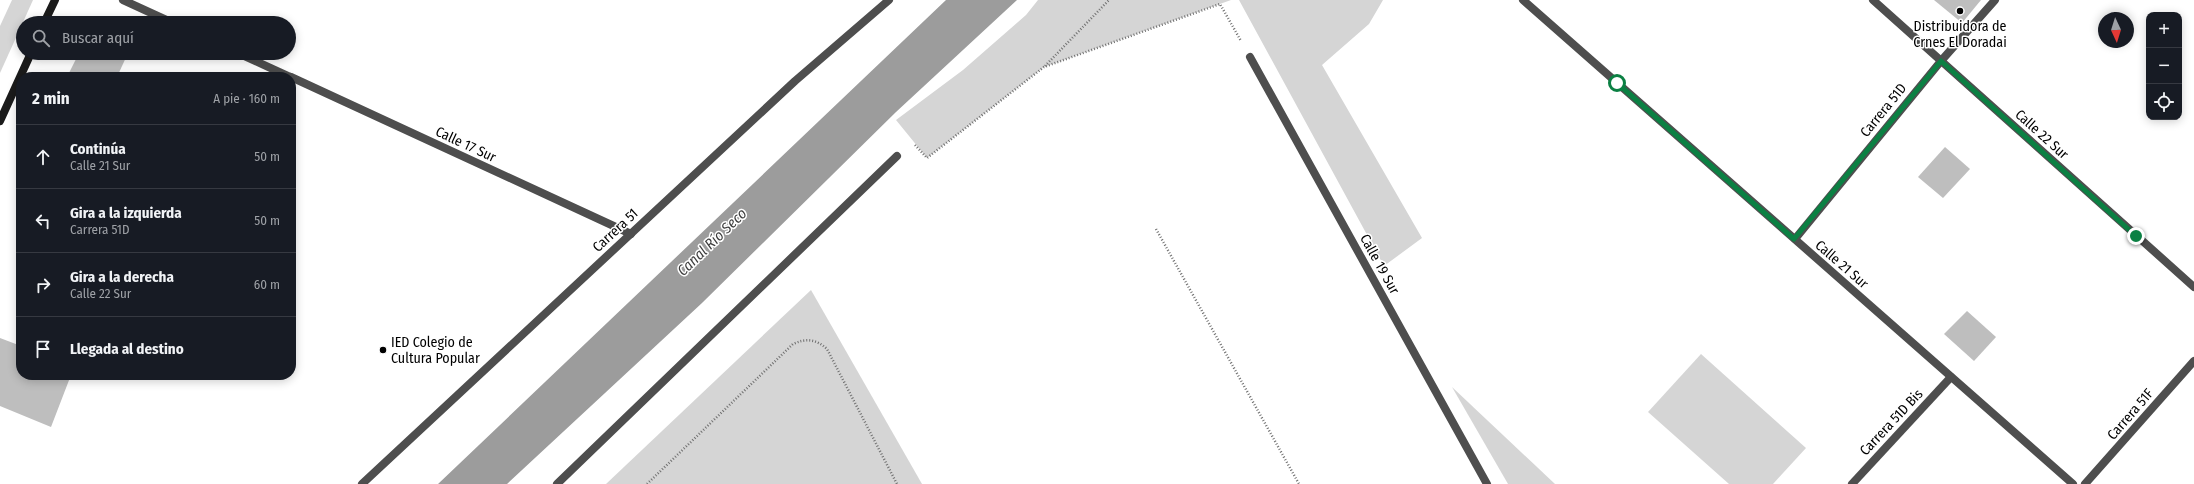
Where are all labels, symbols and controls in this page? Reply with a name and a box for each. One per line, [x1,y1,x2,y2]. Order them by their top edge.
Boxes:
marker: Distribuidora de Crnes El Doradai [1955,6,1965,16]
north arrow [2098,12,2134,48]
map controls [2146,12,2182,120]
button: + [2146,12,2182,48]
search box [16,16,296,60]
place label: Distribuidora de Crnes El Doradai [1913,18,2007,51]
icon: search [30,27,52,49]
text: Buscar aquí [62,29,134,47]
button: − [2146,48,2182,84]
route start [1608,74,1626,92]
street label: Carrera 51D [1857,80,1910,141]
button: locate [2146,84,2182,120]
text: 2 min [32,88,70,109]
text: A pie · 160 m [213,91,280,106]
street label: Calle 22 Sur [2011,106,2072,163]
street label: Calle 17 Sur [433,123,499,166]
text: Continúa [70,140,126,158]
icon: ahead [32,146,54,168]
text: 50 m [254,149,280,164]
text: Calle 21 Sur [70,158,130,173]
text: Gira a la izquierda [70,204,182,222]
water label: Canal Río Seco [674,204,751,280]
street label: Carrera 51 [589,205,642,256]
icon: left [32,210,54,232]
text: 50 m [254,213,280,228]
text: Carrera 51D [70,222,130,237]
route end [2127,227,2145,245]
street label: Calle 19 Sur [1356,231,1403,297]
street label: Calle 21 Sur [1812,237,1872,292]
text: Gira a la derecha [70,268,174,286]
icon: right [32,274,54,296]
text: 60 m [254,277,280,292]
text: Calle 22 Sur [70,286,131,301]
place label: IED Colegio de Cultura Popular [391,334,480,367]
icon: arrive [32,338,54,360]
text: Llegada al destino [70,340,184,358]
marker: IED Colegio de Cultura Popular [378,345,388,355]
street label: Carrera 51F [2104,385,2157,443]
street label: Carrera 51D Bis [1856,386,1926,459]

